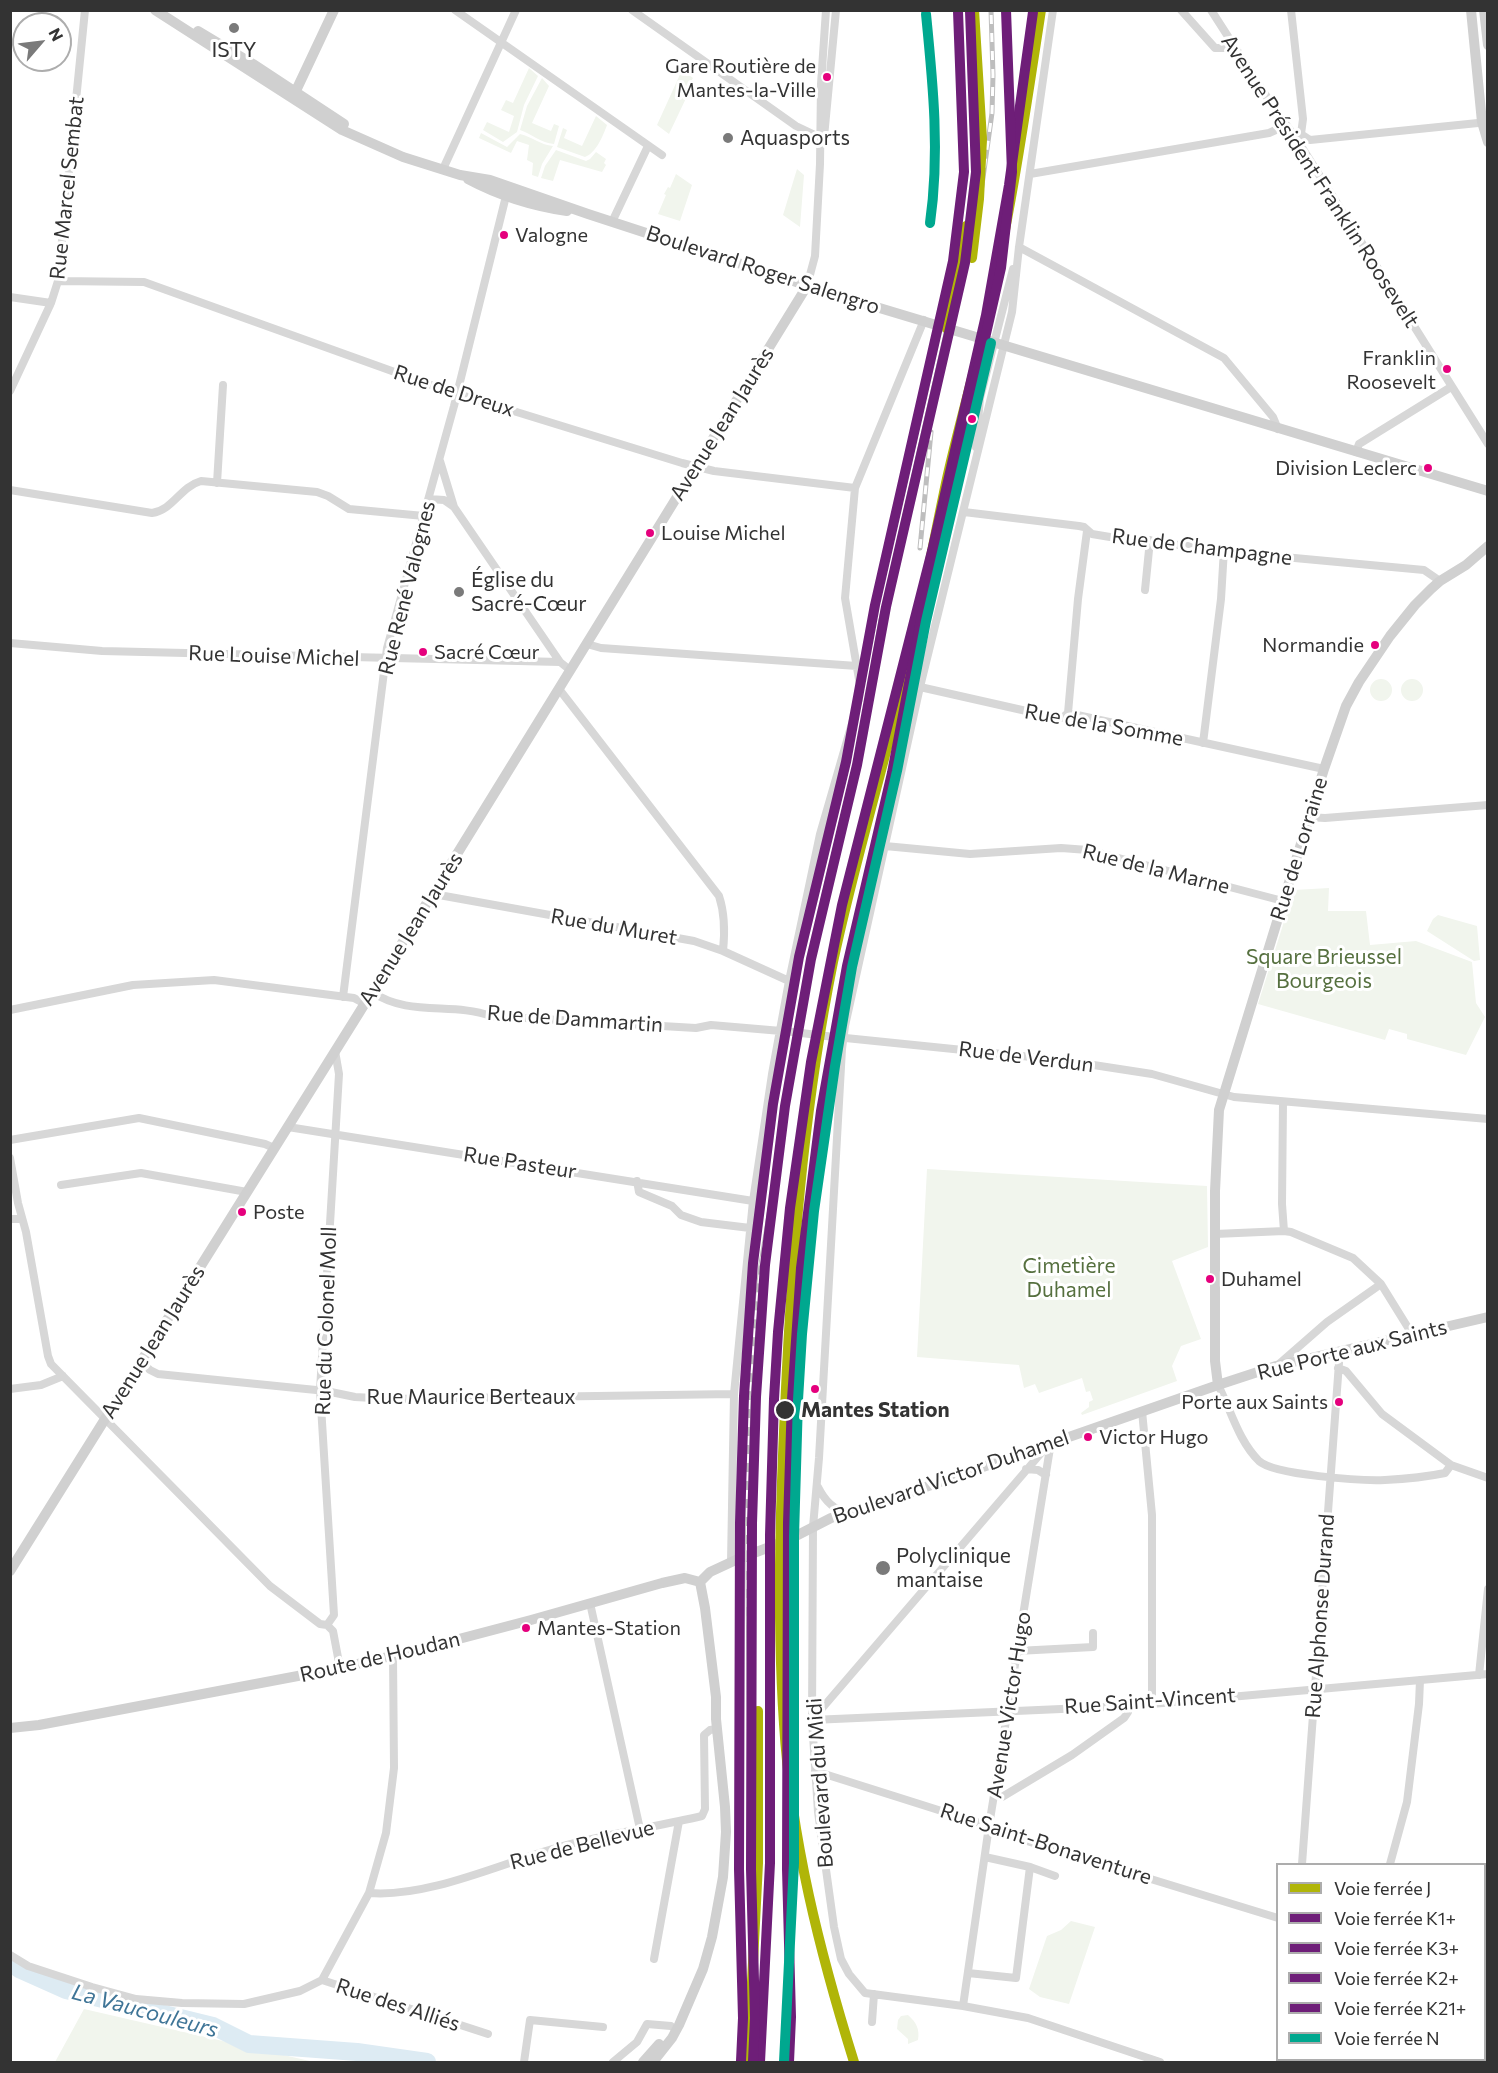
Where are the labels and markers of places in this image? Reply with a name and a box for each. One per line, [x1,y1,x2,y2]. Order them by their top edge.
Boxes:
marker: ISTY [227,21,241,35]
place label: ISTY [211,37,257,63]
place label: Gare Routière de Mantes-la-Ville [665,54,816,101]
marker: Gare Routière de Mantes-la-Ville [821,71,833,83]
place label: Aquasports [740,125,850,151]
marker: Aquasports [721,131,735,145]
place label: Valogne [515,223,588,247]
marker: Valogne [498,229,510,241]
place label: Franklin Roosevelt [1346,346,1436,393]
marker: Franklin Roosevelt [1441,363,1453,375]
unlabelled marker [966,413,978,425]
place label: Division Leclerc [1275,456,1417,480]
marker: Division Leclerc [1422,462,1434,474]
place label: Louise Michel [661,521,785,545]
marker: Louise Michel [644,527,656,539]
place label: Église du Sacré-Cœur [471,567,587,617]
marker: Église du Sacré-Cœur [452,585,466,599]
place label: Normandie [1262,633,1364,657]
marker: Normandie [1369,639,1381,651]
place label: Sacré Cœur [434,640,540,664]
marker: Sacré Cœur [417,646,429,658]
place label: Poste [253,1200,305,1224]
marker: Poste [236,1206,248,1218]
place label: Duhamel [1221,1267,1302,1291]
marker: Duhamel [1204,1273,1216,1285]
unlabelled marker [809,1383,821,1395]
place label: Porte aux Saints [1181,1390,1328,1414]
marker: Porte aux Saints [1333,1396,1345,1408]
place label: Mantes Station [801,1397,950,1423]
marker: Mantes Station [774,1399,796,1421]
place label: Victor Hugo [1099,1425,1208,1449]
marker: Victor Hugo [1082,1431,1094,1443]
place label: Polyclinique mantaise [896,1543,1011,1593]
marker: Polyclinique mantaise [874,1559,892,1577]
place label: Mantes-Station [537,1616,681,1640]
marker: Mantes-Station [520,1622,532,1634]

